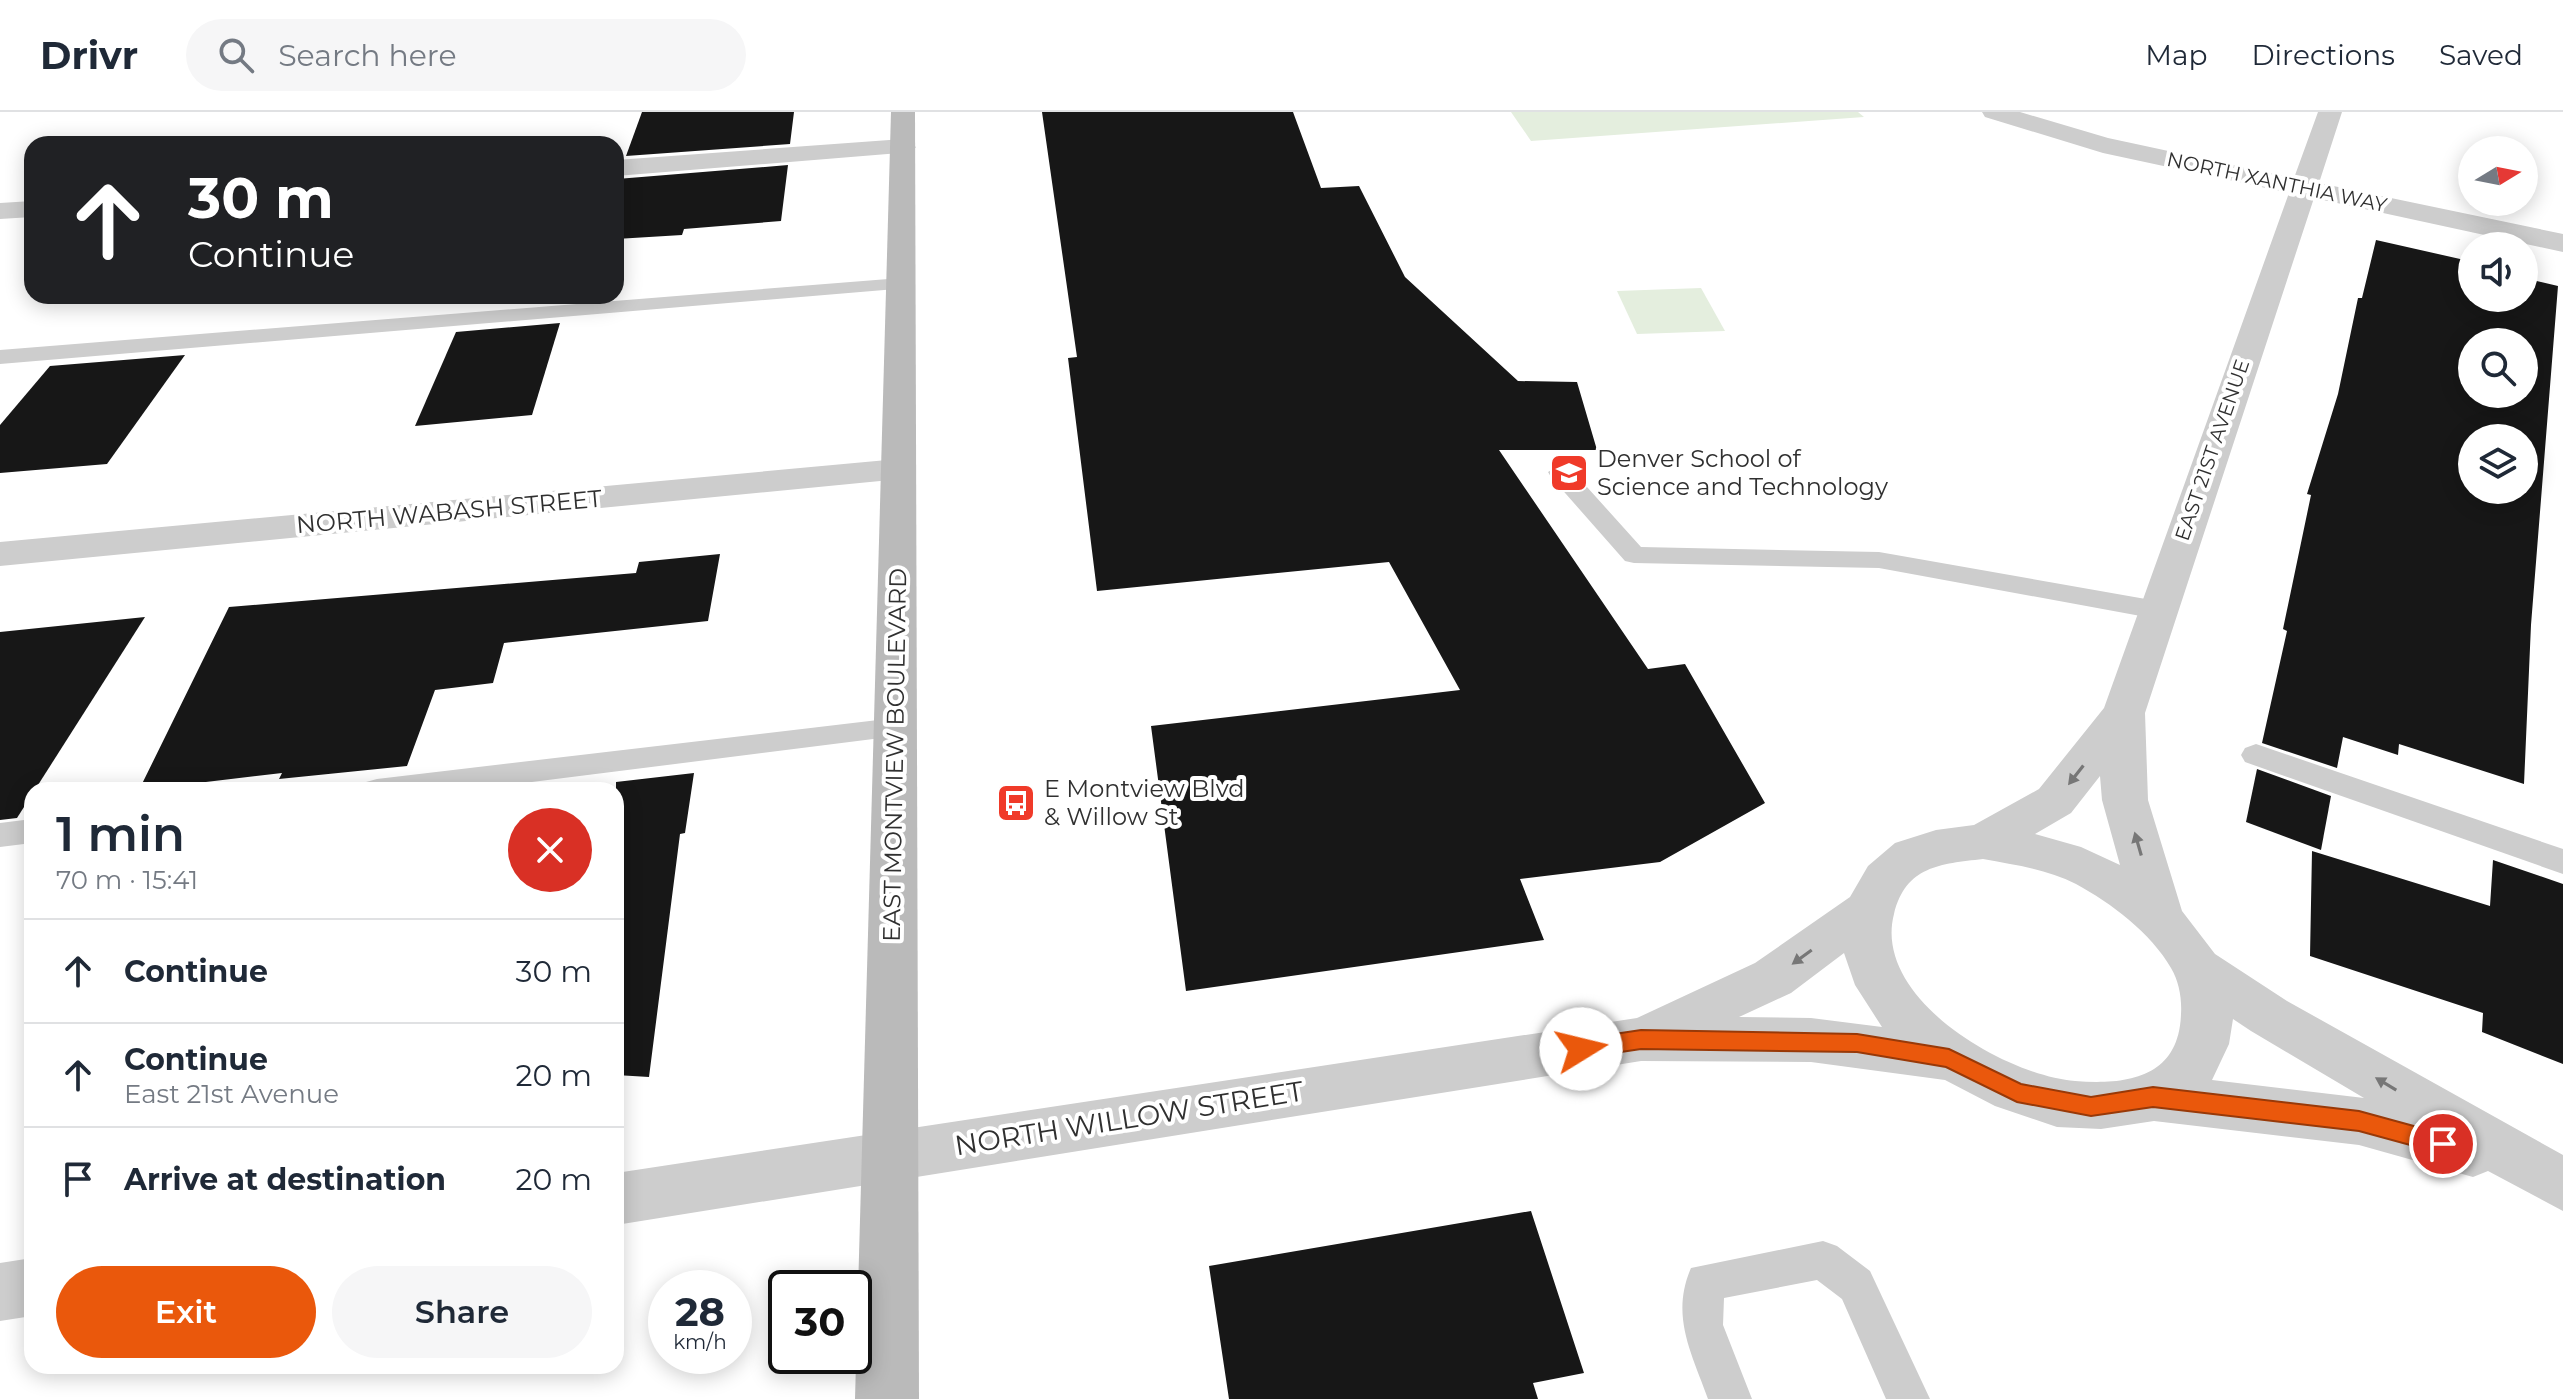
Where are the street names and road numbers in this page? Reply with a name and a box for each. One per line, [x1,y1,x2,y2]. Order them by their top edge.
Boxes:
street label: NORTH XANTHIA WAY [2165,147,2389,217]
street label: EAST 21ST AVENUE [2170,356,2254,544]
street label: NORTH WABASH STREET [295,484,603,539]
street label: EAST MONTVIEW BOULEVARD [877,568,912,942]
street label: NORTH WILLOW STREET [952,1074,1306,1162]

